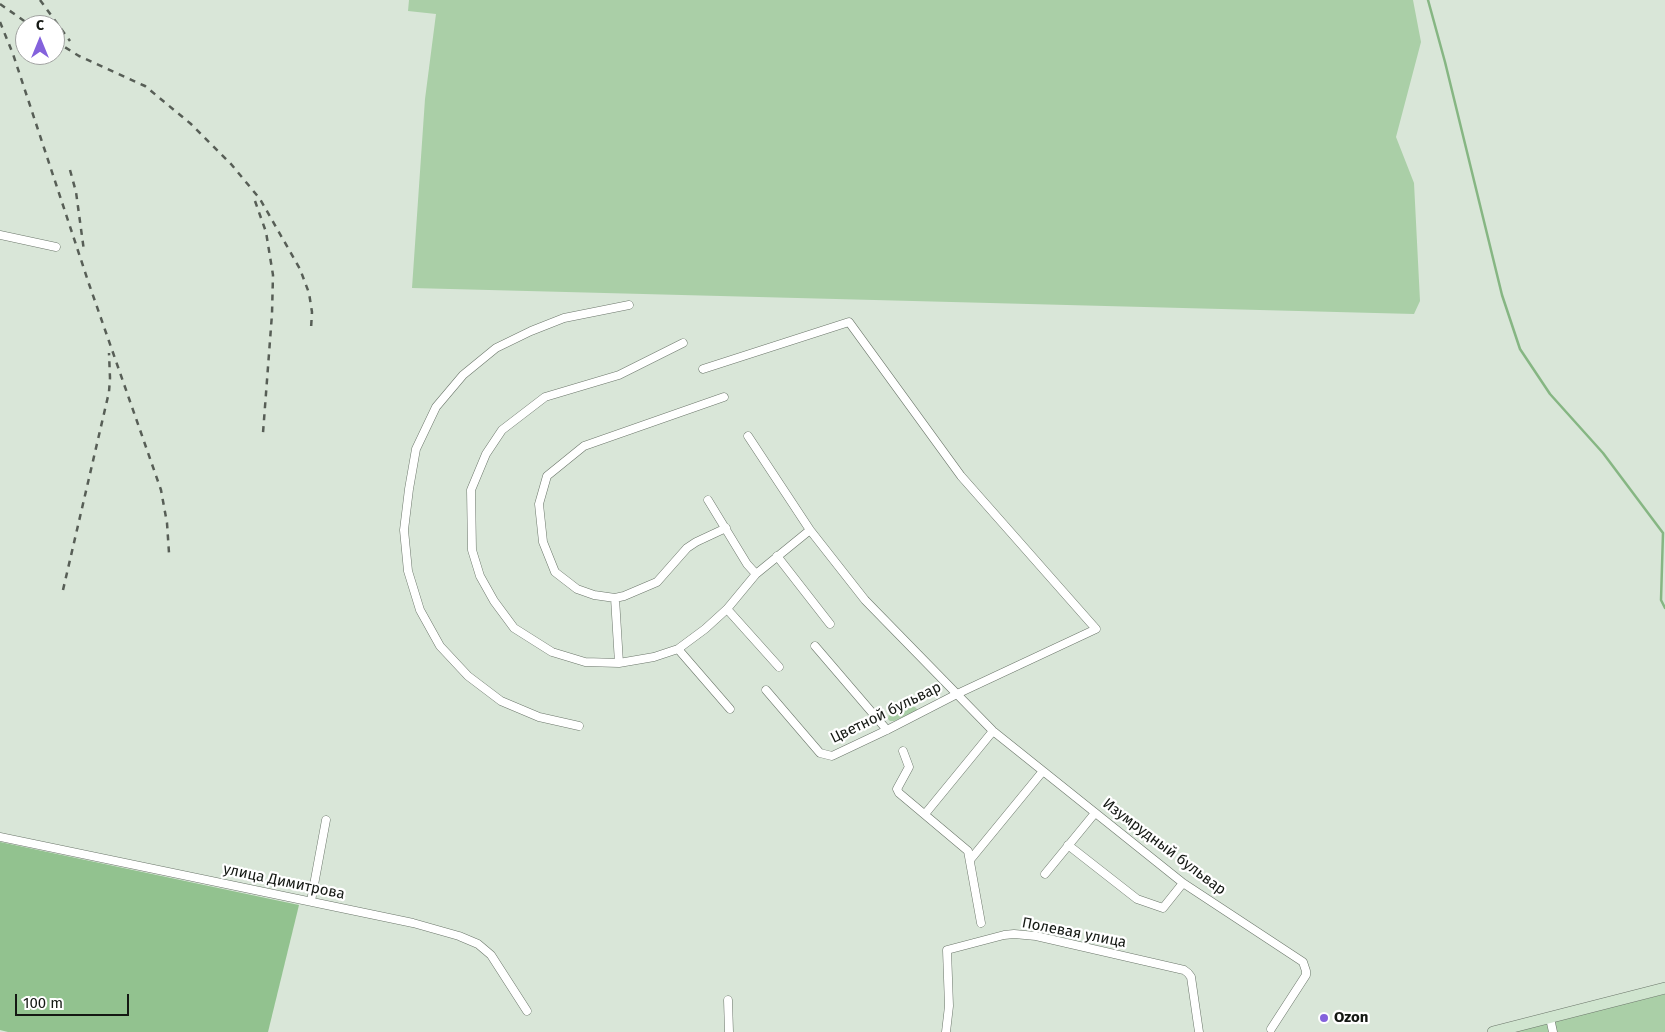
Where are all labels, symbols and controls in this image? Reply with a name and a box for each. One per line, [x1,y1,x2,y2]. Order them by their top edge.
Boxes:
north arrow [15,15,65,65]
text: С [36,17,44,34]
street label: Цветной бульвар [828,678,944,748]
street label: Изумрудный бульвар [1099,795,1229,899]
street label: улица Димитрова [222,860,346,904]
street label: Полевая улица [1020,914,1128,952]
scale bar [18,984,131,1016]
text: 100 m [23,994,63,1012]
place label: Ozon [1334,1009,1368,1027]
marker: Ozon [1318,1012,1330,1024]

